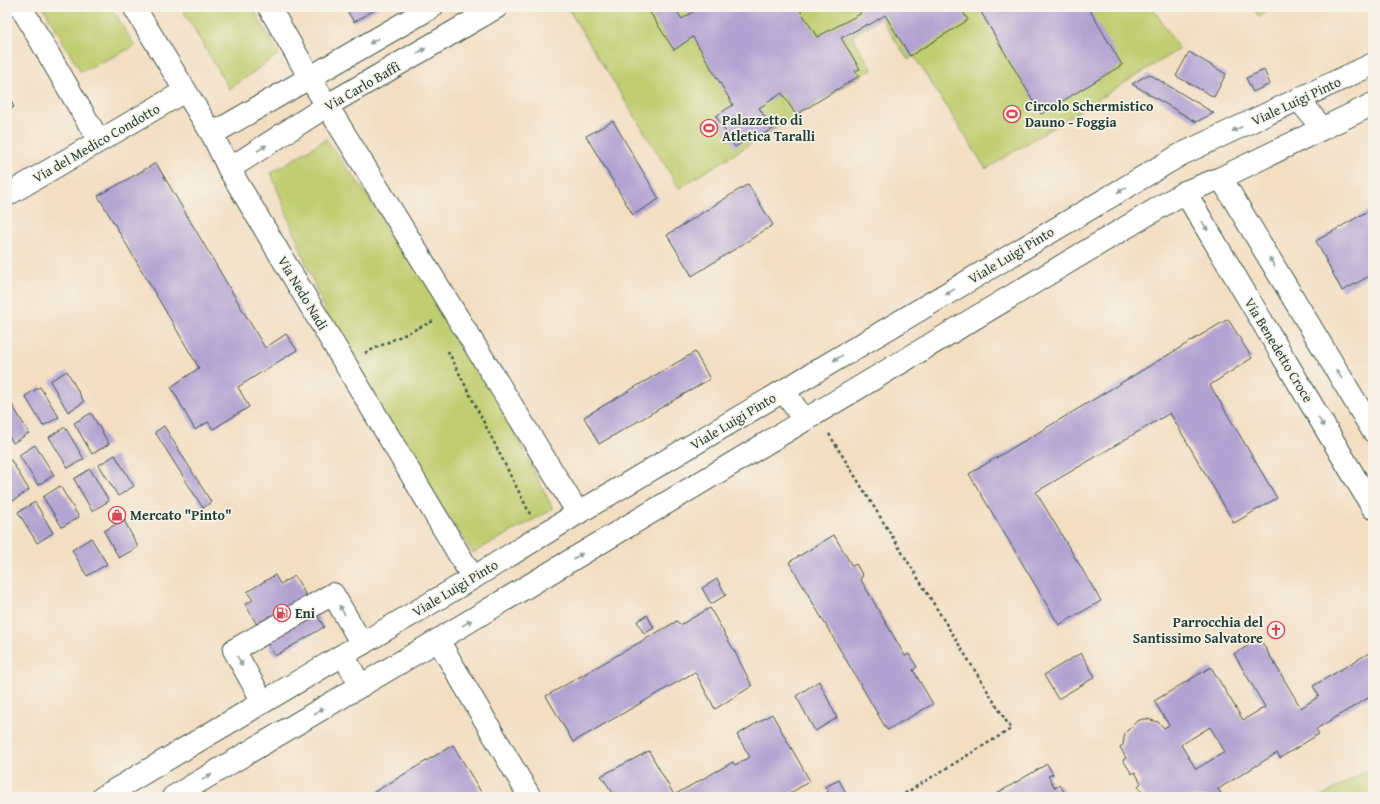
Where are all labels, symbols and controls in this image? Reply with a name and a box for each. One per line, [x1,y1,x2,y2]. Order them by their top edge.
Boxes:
one-way arrow [368,37,380,44]
one-way arrow [415,48,427,55]
street label: Via Carlo Baffi [320,56,404,116]
street label: Viale Luigi Pinto [1248,71,1344,131]
place label: Circolo Schermistico Dauno - Foggia [1025,96,1154,132]
street label: Via del Medico Condotto [29,98,163,188]
sports icon: Circolo Schermistico Dauno - Foggia [1002,104,1022,124]
place label: Palazzetto di Atletica Taralli [722,110,816,146]
sports icon: Palazzetto di Atletica Taralli [699,118,719,138]
one-way arrow [1231,126,1242,132]
one-way arrow [257,144,267,152]
one-way arrow [1116,186,1128,193]
one-way arrow [1201,220,1208,232]
street label: Viale Luigi Pinto [964,221,1058,289]
street label: Via Nedo Nadi [273,252,333,334]
one-way arrow [1268,256,1275,268]
one-way arrow [944,288,956,295]
street label: Via Benedetto Croce [1240,294,1318,407]
one-way arrow [832,355,844,362]
one-way arrow [1335,368,1342,380]
street label: Viale Luigi Pinto [686,387,780,455]
one-way arrow [1318,416,1325,428]
shop icon: Mercato "Pinto" [107,505,127,525]
place label: Mercato "Pinto" [130,505,232,525]
one-way arrow [573,552,583,560]
street label: Viale Luigi Pinto [408,554,502,622]
fuel station icon: Eni [272,603,292,623]
place label: Eni [295,603,316,623]
one-way arrow [338,604,345,616]
place label: Parrocchia del Santissimo Salvatore [1133,612,1264,648]
one-way arrow [462,619,472,627]
church icon: Parrocchia del Santissimo Salvatore [1266,620,1286,640]
one-way arrow [236,655,243,666]
one-way arrow [314,707,324,715]
one-way arrow [201,774,213,781]

